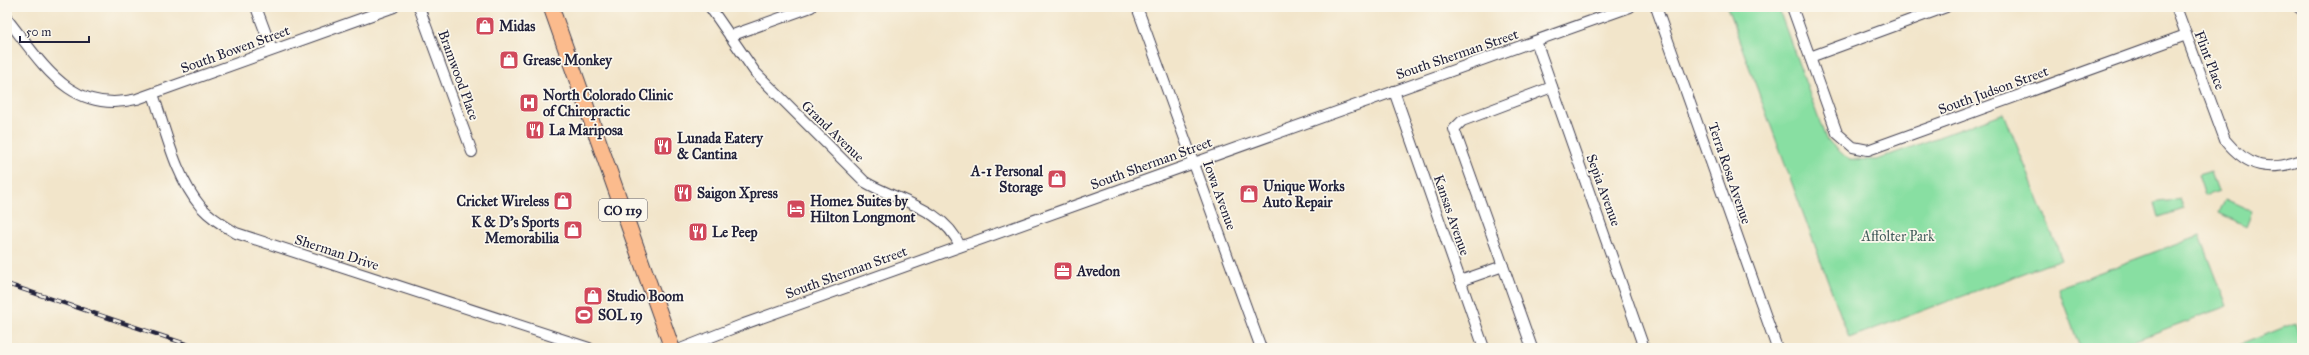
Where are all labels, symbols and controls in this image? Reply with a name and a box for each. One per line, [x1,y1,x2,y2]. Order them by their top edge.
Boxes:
shop icon: Midas [474,15,496,37]
scale bar [20,18,89,44]
place label: Midas [499,18,535,35]
street label: South Bowen Street [178,22,292,77]
text: 50 m [26,25,51,39]
street label: South Sherman Street [1394,26,1521,83]
street label: Bramwood Place [434,28,483,123]
street label: Flint Place [2191,28,2229,92]
shop icon: Grease Monkey [498,49,520,71]
place label: Grease Monkey [523,52,613,70]
street label: South Judson Street [1936,63,2051,119]
place label: North Colorado Clinic of Chiropractic [543,87,673,121]
hospital icon: North Colorado Clinic of Chiropractic [518,92,540,114]
street label: Grand Avenue [798,97,868,166]
restaurant icon: La Mariposa [524,119,546,141]
street label: Terra Rosa Avenue [1704,120,1755,227]
place label: La Mariposa [549,122,624,140]
place label: Lunada Eatery & Cantina [677,130,764,163]
street label: South Sherman Street [1088,134,1214,193]
restaurant icon: Lunada Eatery & Cantina [652,135,674,157]
street label: Sepia Avenue [1583,152,1625,229]
street label: Iowa Avenue [1199,158,1240,232]
place label: A-1 Personal Storage [970,163,1044,197]
shop icon: A-1 Personal Storage [1046,168,1068,190]
street label: Kansas Avenue [1430,172,1473,258]
place label: Unique Works Auto Repair [1262,178,1345,212]
restaurant icon: Saigon Xpress [672,182,694,204]
shop icon: Unique Works Auto Repair [1238,183,1260,205]
place label: Saigon Xpress [697,185,778,203]
shop icon: Cricket Wireless [552,190,574,212]
place label: Cricket Wireless [456,193,549,210]
place label: Home2 Suites by Hilton Longmont [810,193,915,227]
hotel icon: Home2 Suites by Hilton Longmont [785,198,807,220]
road number: CO 119 [599,199,647,221]
place label: K & D's Sports Memorabilia [471,214,560,247]
shop icon: K & D's Sports Memorabilia [562,219,584,241]
restaurant icon: Le Peep [687,221,709,243]
place label: Le Peep [712,224,758,242]
park label: Affolter Park [1861,228,1935,245]
street label: Sherman Drive [293,231,381,274]
street label: South Sherman Street [783,243,909,302]
office icon: Avedon [1052,260,1074,282]
place label: Avedon [1076,263,1120,280]
shop icon: Studio Boom [582,285,604,307]
place label: Studio Boom [607,288,684,305]
sports icon: SOL 19 [573,304,595,326]
place label: SOL 19 [598,307,643,325]

